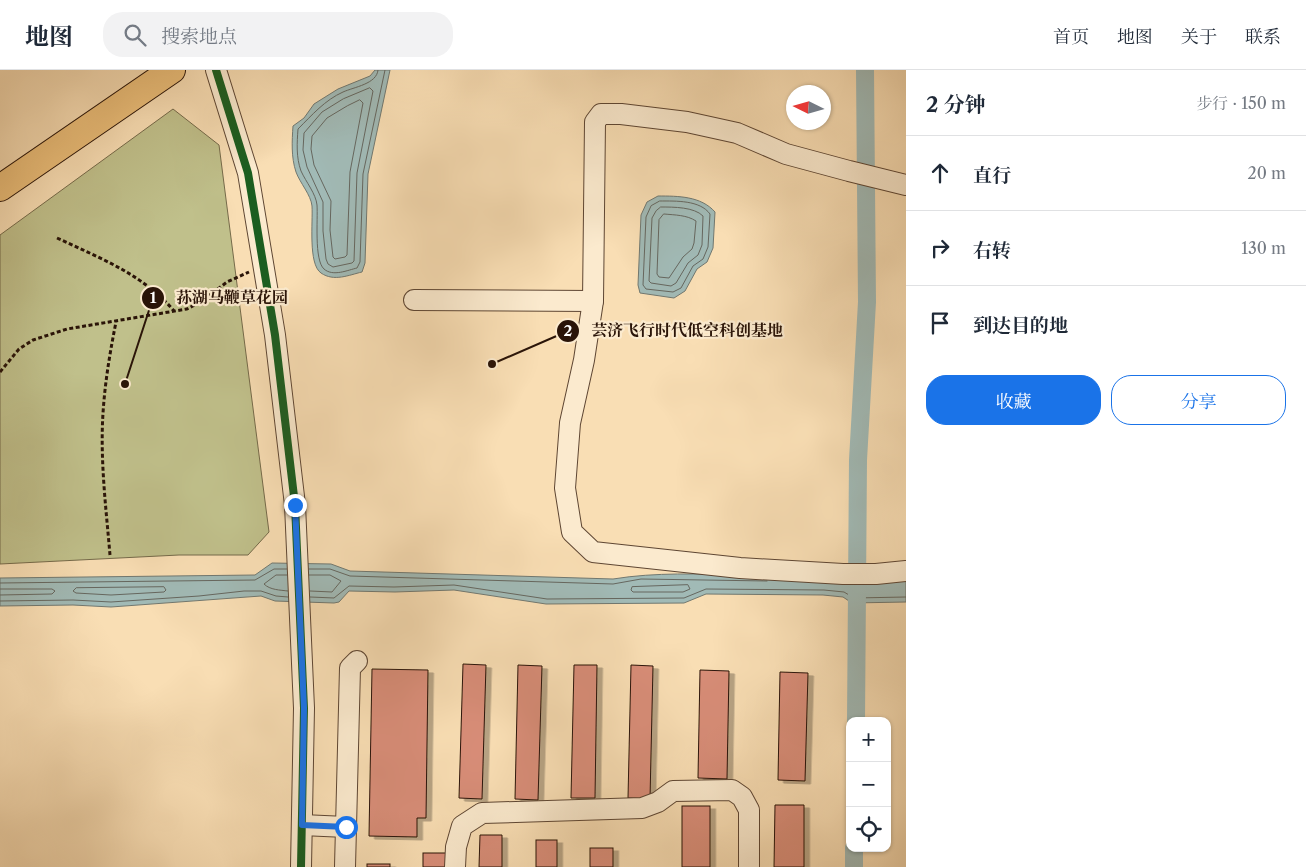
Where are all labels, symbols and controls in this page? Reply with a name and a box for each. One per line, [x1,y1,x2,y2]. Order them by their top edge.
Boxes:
search box [103,12,453,57]
icon: search [121,21,149,49]
text: 地图 [25,22,73,51]
text: 搜索地点 [161,25,237,48]
text: 首页 [1053,26,1089,48]
text: 地图 [1117,26,1153,48]
text: 关于 [1181,26,1217,48]
text: 联系 [1245,26,1281,48]
north arrow [786,85,831,130]
text: 2 分钟 [926,92,986,117]
text: 步行 · 150 m [1196,93,1286,113]
icon: ahead [926,159,954,187]
text: 20 m [1247,163,1286,183]
text: 直行 [973,164,1011,187]
icon: right [926,234,954,262]
text: 130 m [1241,238,1286,258]
text: 右转 [973,239,1011,262]
callout: 荪湖马鞭草花园 [141,282,298,313]
text: 荪湖马鞭草花园 [176,287,288,307]
text: 1 [150,288,157,307]
icon: arrive [926,309,954,337]
text: 到达目的地 [973,314,1068,337]
callout: 芸济飞行时代低空科创基地 [556,315,793,346]
text: 芸济飞行时代低空科创基地 [591,320,783,340]
text: 2 [564,321,573,340]
button: 收藏 [926,375,1101,425]
button: 分享 [1111,375,1286,425]
route end [284,494,307,517]
map controls [846,717,891,852]
button: + [846,717,891,762]
button: − [846,762,891,807]
button: locate [846,807,891,852]
route start [335,816,358,839]

